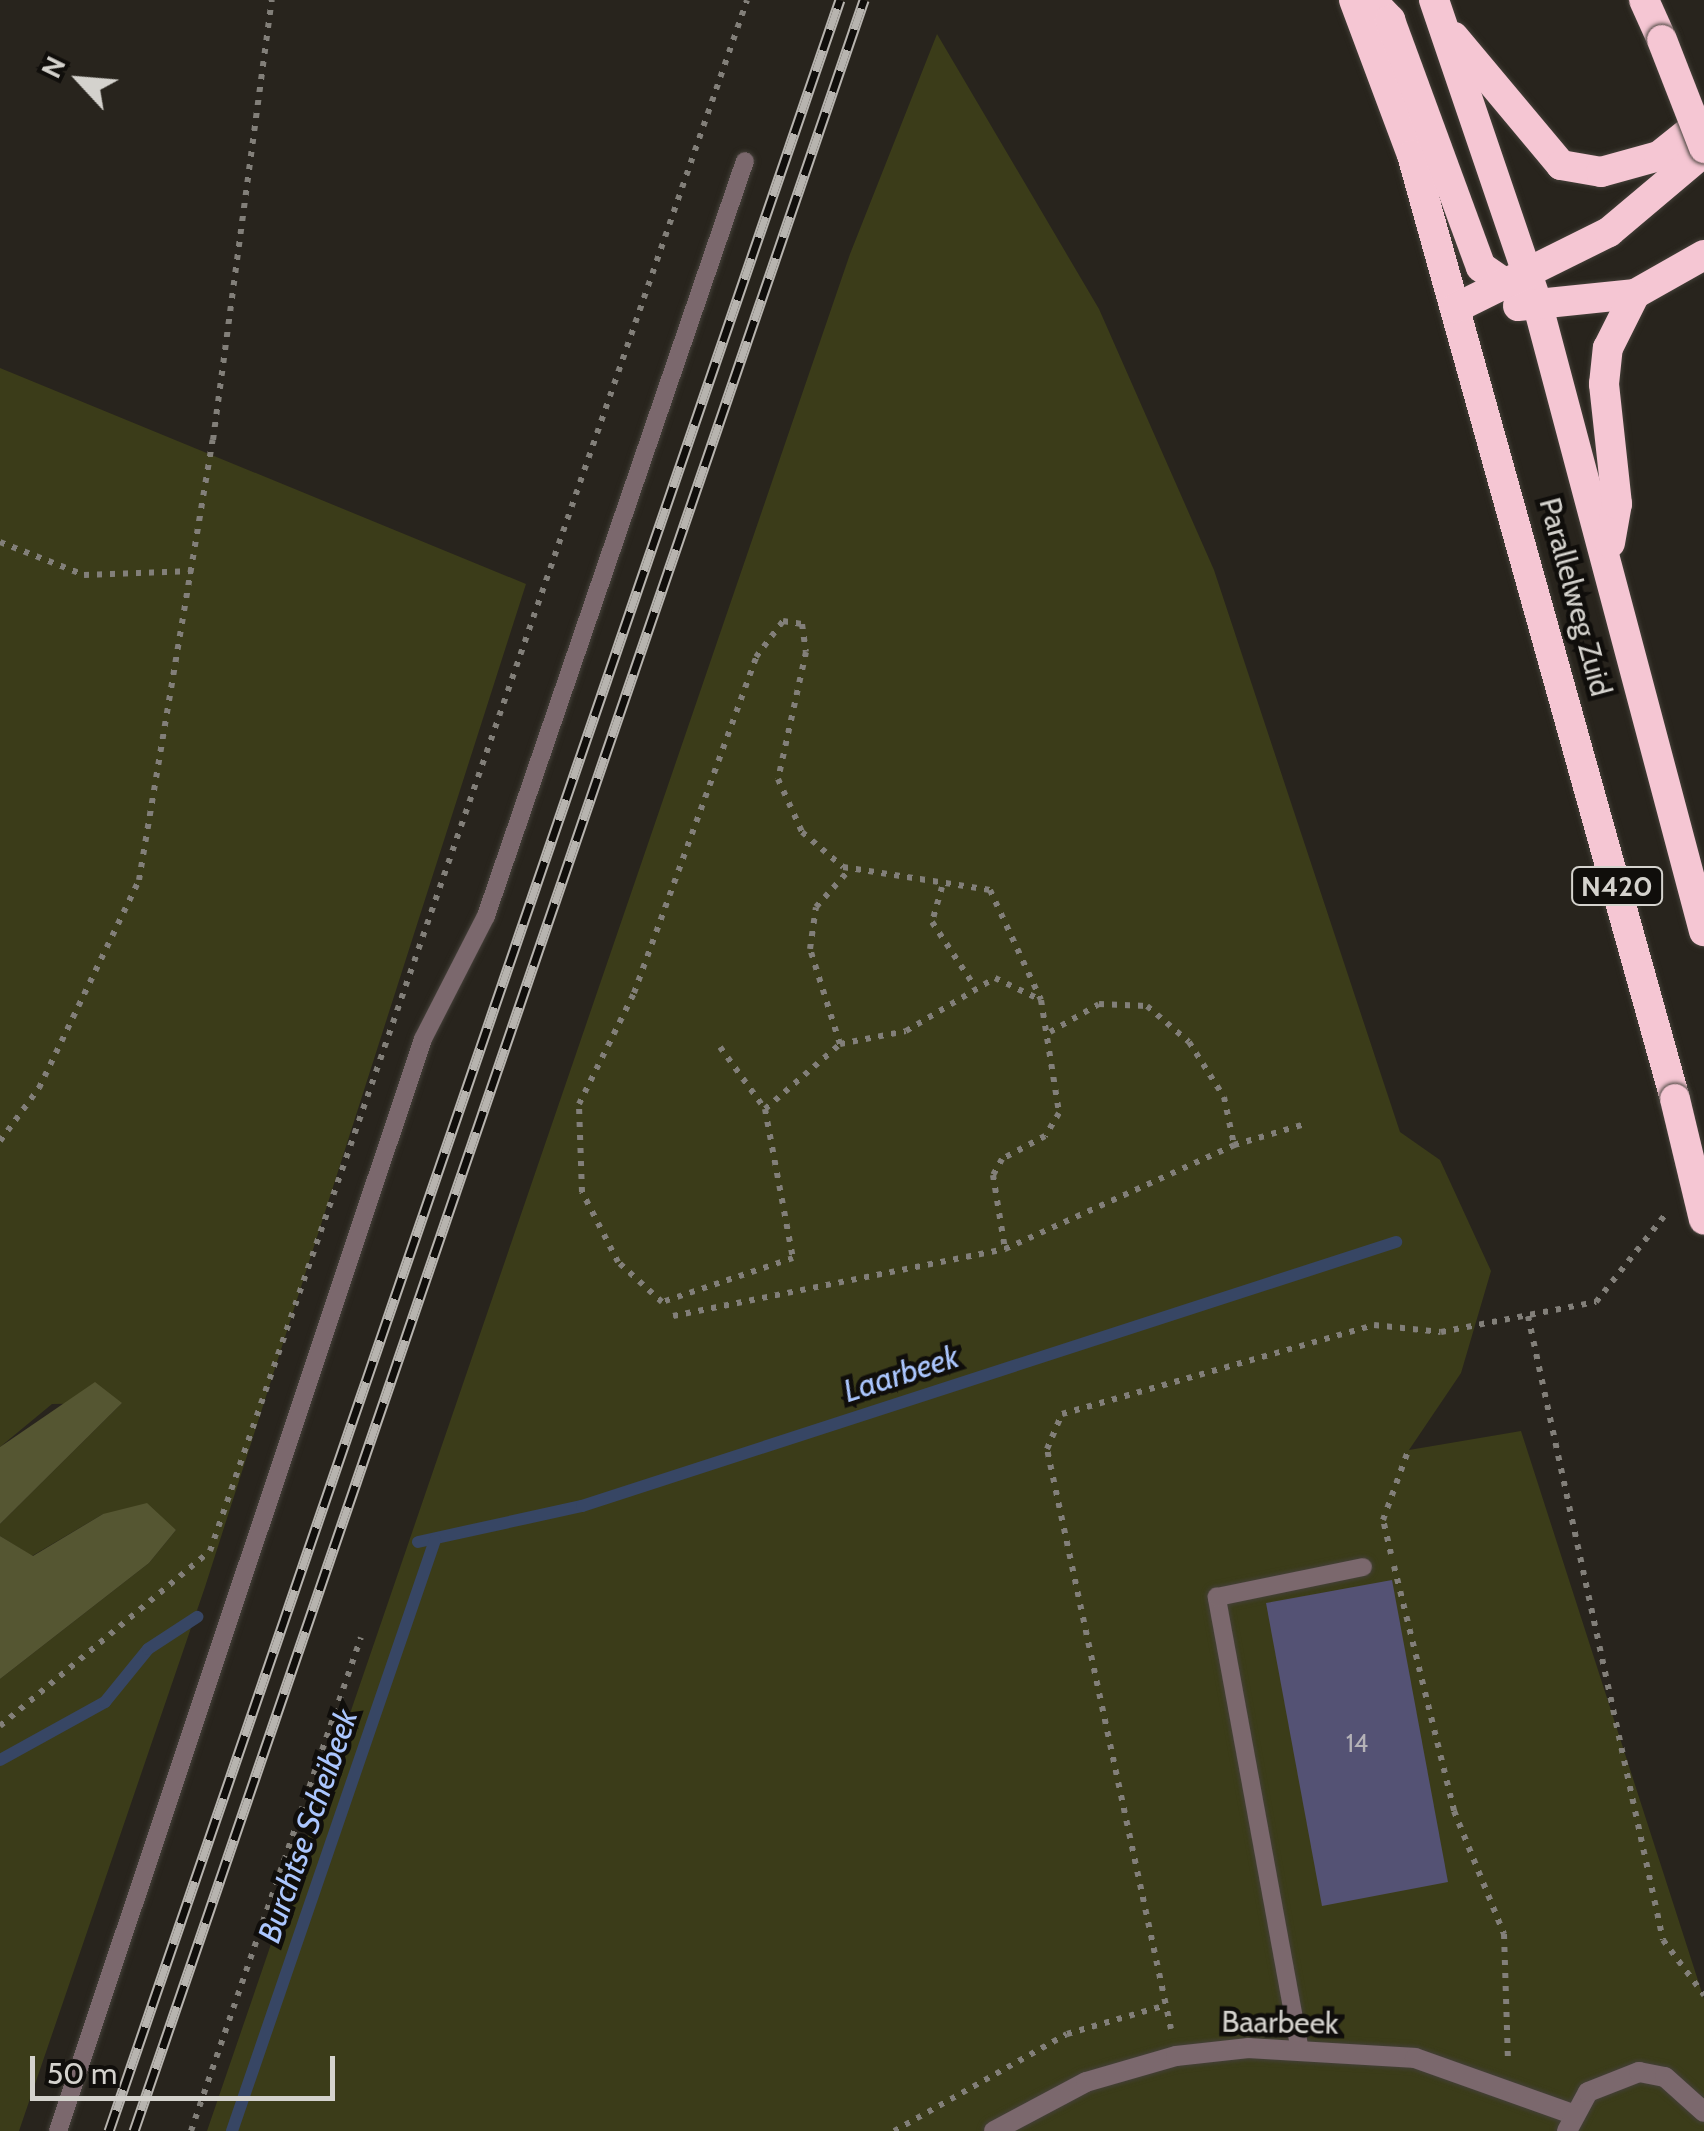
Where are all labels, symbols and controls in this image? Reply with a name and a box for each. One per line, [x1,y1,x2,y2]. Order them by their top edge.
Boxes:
north arrow [30,30,130,130]
text: N [33,51,73,83]
street label: Parallelweg Zuid [1531,494,1619,700]
road number: N420 [1570,863,1664,909]
water label: Laarbeek [838,1337,964,1411]
water label: Burchtse Scheibeek [250,1704,366,1948]
house number: 14 [1346,1728,1368,1758]
street label: Baarbeek [1221,2004,1339,2042]
scale bar [35,2036,340,2098]
text: 50 m [47,2055,117,2092]

